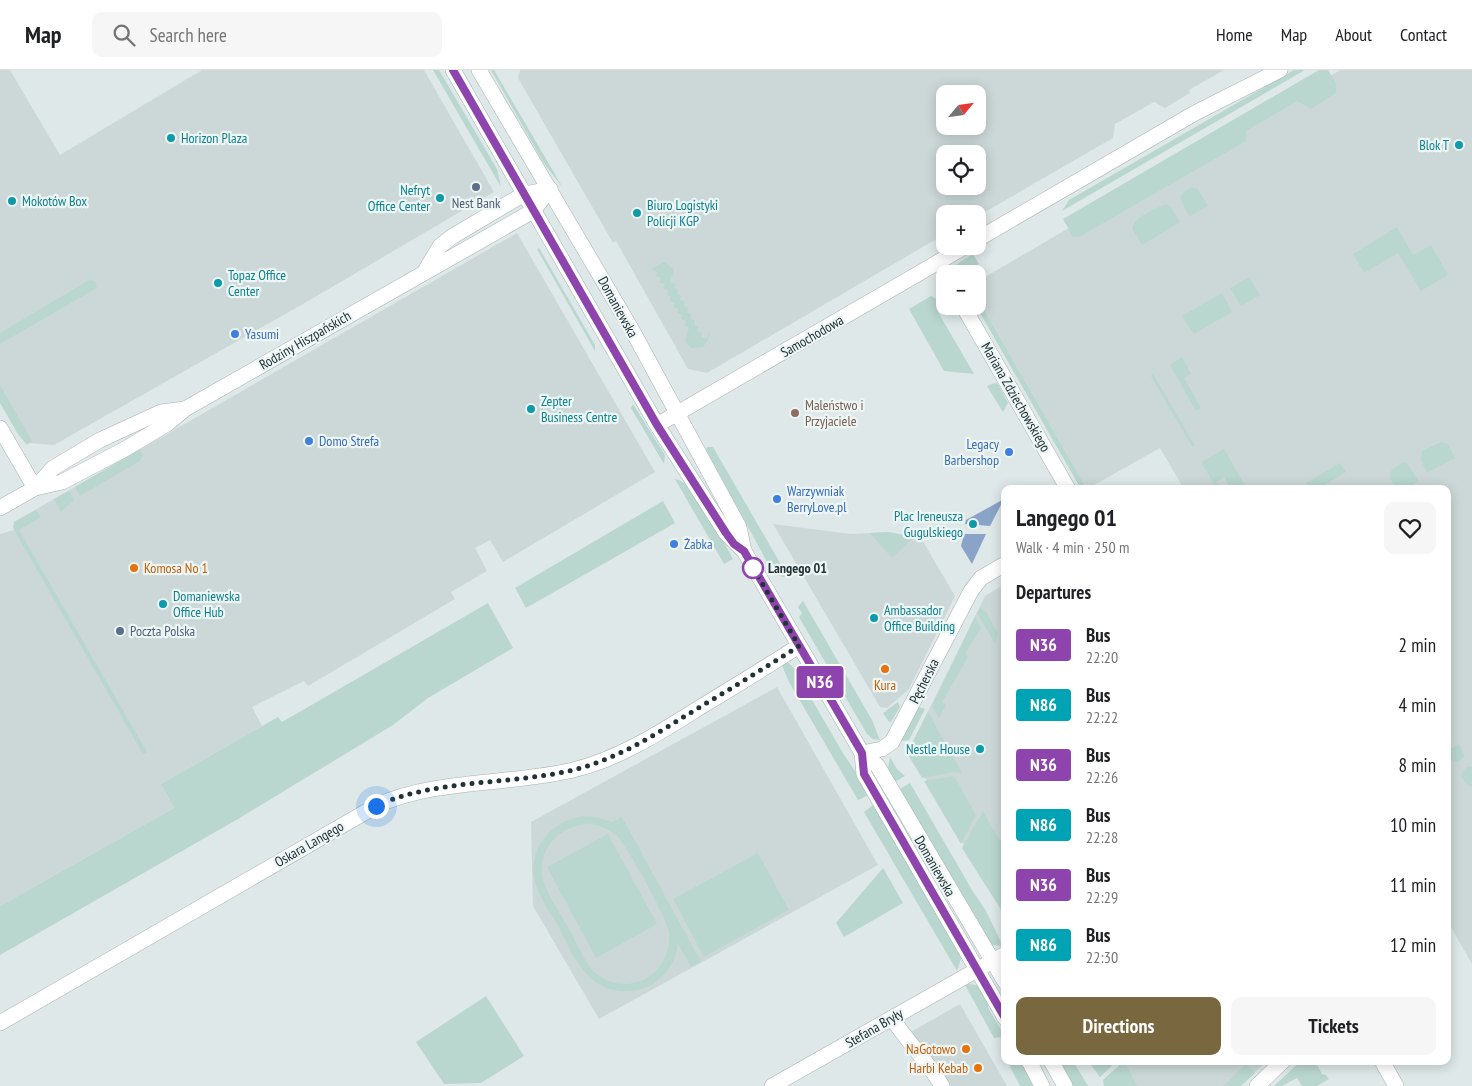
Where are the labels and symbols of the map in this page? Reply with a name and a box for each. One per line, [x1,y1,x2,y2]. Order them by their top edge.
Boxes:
north arrow [936,85,986,135]
place label: Horizon Plaza [181,129,247,147]
marker: Horizon Plaza [165,132,177,144]
place label: Blok T [1419,136,1450,154]
marker: Blok T [1453,139,1465,151]
place label: Nefryt Office Center [368,181,430,215]
marker: Nest Bank [470,181,482,193]
place label: Mokotów Box [22,192,87,210]
marker: Nefryt Office Center [434,192,446,204]
place label: Nest Bank [452,194,501,212]
marker: Mokotów Box [6,195,18,207]
place label: Biuro Logistyki Policji KGP [647,196,718,230]
marker: Biuro Logistyki Policji KGP [631,207,643,219]
place label: Topaz Office Center [228,266,286,300]
street label: Domaniewska [594,273,642,341]
marker: Topaz Office Center [212,277,224,289]
street label: Rodziny Hiszpańskich [256,306,354,374]
street label: Samochodowa [777,311,847,361]
place label: Yasumi [245,325,279,343]
marker: Yasumi [229,328,241,340]
street label: Mariana Zdziechowskiego [977,339,1055,455]
place label: Zepter Business Centre [541,392,617,426]
place label: Maleństwo i Przyjaciele [805,396,863,430]
marker: Zepter Business Centre [525,403,537,415]
marker: Maleństwo i Przyjaciele [789,407,801,419]
place label: Domo Strefa [319,432,379,450]
marker: Domo Strefa [303,435,315,447]
place label: Legacy Barbershop [944,435,1000,469]
marker: Legacy Barbershop [1003,446,1015,458]
place label: Warzywniak BerryLove.pl [787,482,847,516]
marker: Warzywniak BerryLove.pl [771,493,783,505]
place label: Plac Ireneusza Gugulskiego [894,507,963,541]
marker: Plac Ireneusza Gugulskiego [967,518,979,530]
place label: Żabka [684,535,713,553]
marker: Żabka [668,538,680,550]
marker: Langego 01 [742,557,764,579]
place label: Komosa No 1 [144,559,208,577]
place label: Langego 01 [768,559,827,577]
marker: Komosa No 1 [128,562,140,574]
place label: Domaniewska Office Hub [173,587,240,621]
marker: Domaniewska Office Hub [157,598,169,610]
place label: Ambassador Office Building [884,601,955,635]
marker: Ambassador Office Building [868,612,880,624]
place label: Poczta Polska [130,622,195,640]
marker: Poczta Polska [114,625,126,637]
street label: Pęcherska [905,656,943,706]
marker: Kura [879,663,891,675]
line badge: N36 [791,666,849,698]
place label: Kura [874,676,896,694]
place label: Nestle House [906,740,970,758]
marker: Nestle House [974,743,986,755]
your location [364,794,389,819]
street label: Oskara Langego [271,817,347,871]
street label: Domaniewska [910,832,960,900]
street label: Stefana Bryły [842,1004,907,1052]
place label: NaGotowo [906,1040,956,1058]
marker: NaGotowo [960,1043,972,1055]
place label: Harbi Kebab [909,1059,968,1077]
marker: Harbi Kebab [972,1062,984,1074]

